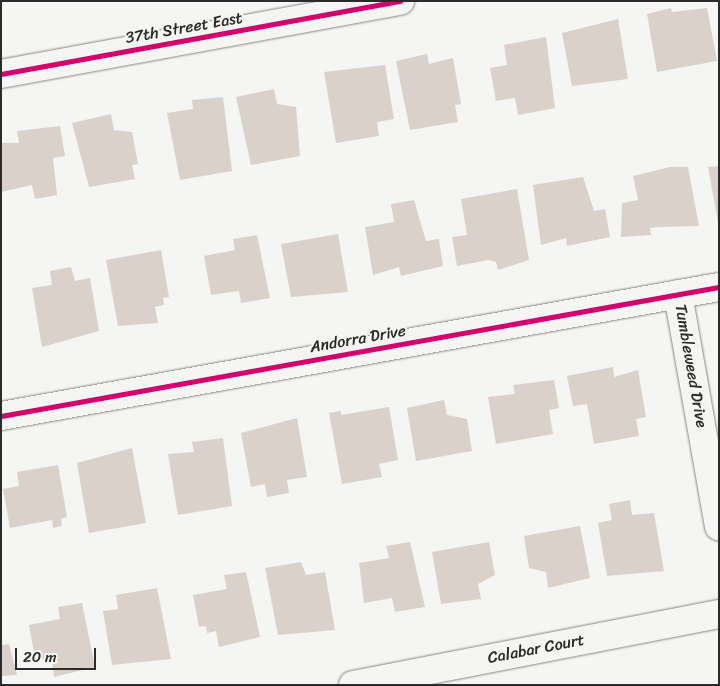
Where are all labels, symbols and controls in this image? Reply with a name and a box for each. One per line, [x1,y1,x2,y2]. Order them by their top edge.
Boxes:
street label: 37th Street East [124,8,244,48]
street label: Tumbleweed Drive [671,303,711,429]
street label: Andorra Drive [308,321,408,357]
street label: Calabar Court [486,630,586,668]
scale bar [18,638,99,670]
text: 20 m [23,644,57,670]

